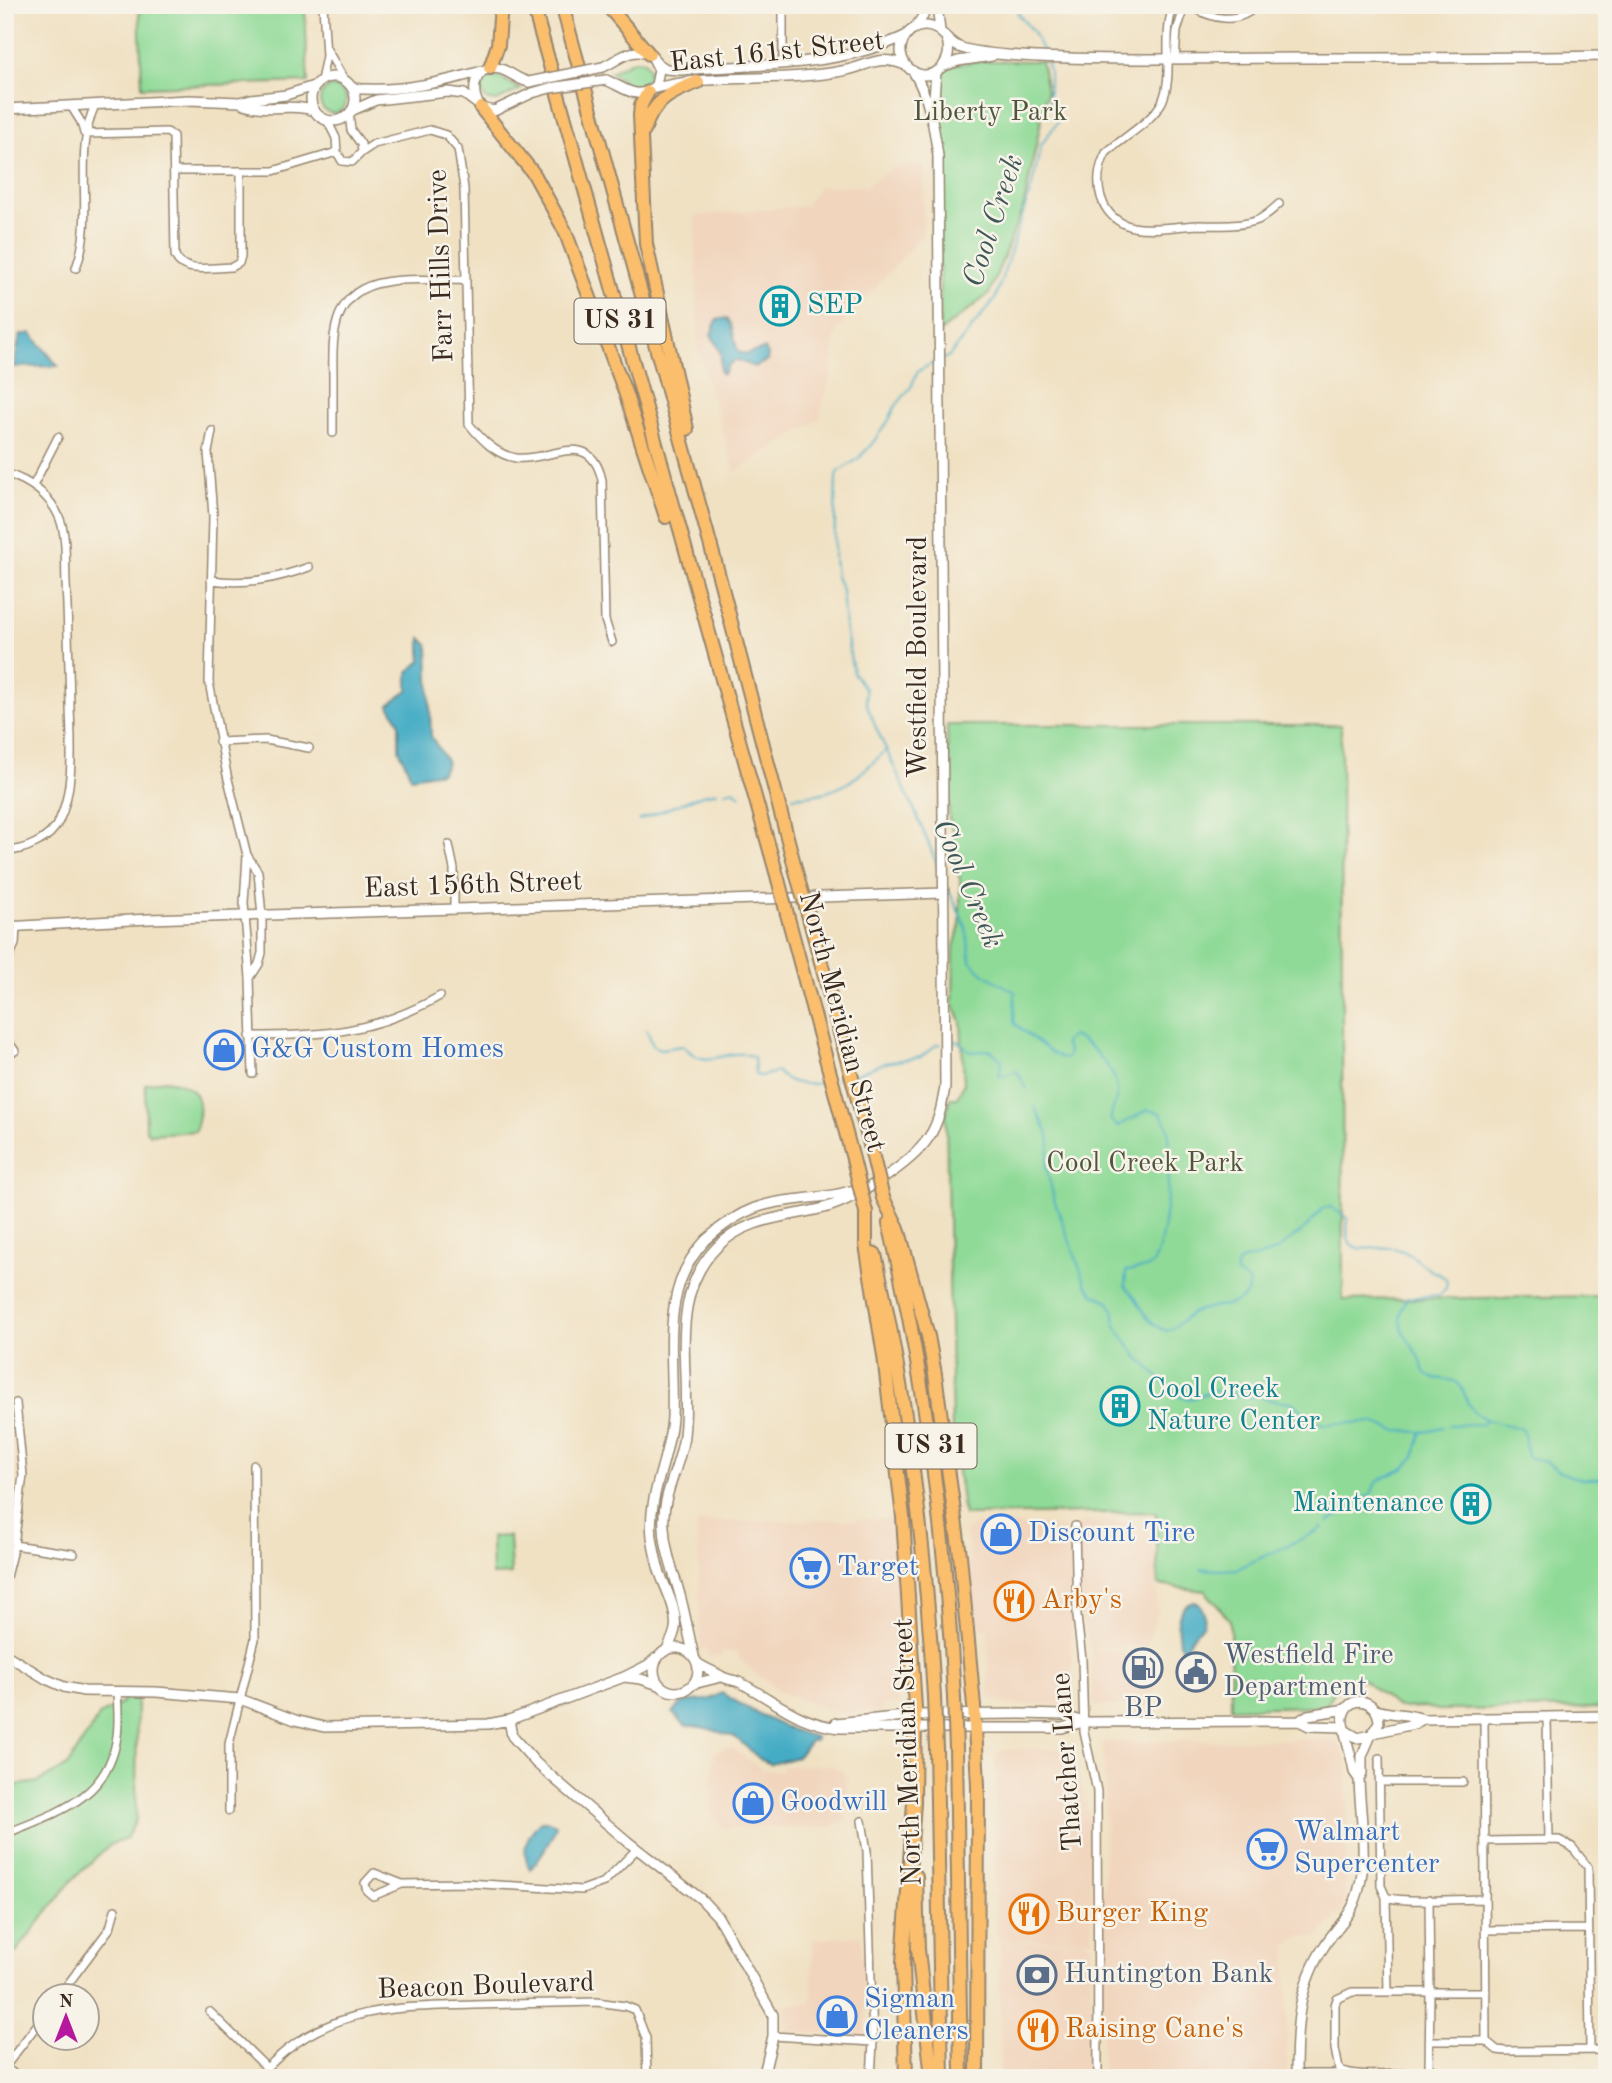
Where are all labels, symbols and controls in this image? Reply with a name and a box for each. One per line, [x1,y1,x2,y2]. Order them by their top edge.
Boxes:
street label: East 161st Street [668,28,886,78]
park label: Liberty Park [912,99,1068,127]
water label: Cool Creek [959,151,1029,291]
street label: Farr Hills Drive [425,169,459,363]
building icon: SEP [759,285,801,327]
place label: SEP [807,292,863,320]
road number: US 31 [574,298,666,344]
street label: Westfield Boulevard [905,536,933,778]
water label: Cool Creek [926,815,1008,953]
street label: East 156th Street [363,868,583,904]
street label: North Meridian Street [793,889,889,1155]
shop icon: G&G Custom Homes [203,1029,245,1071]
place label: G&G Custom Homes [251,1036,504,1064]
park label: Cool Creek Park [1046,1150,1244,1178]
place label: Cool Creek Nature Center [1147,1376,1320,1436]
building icon: Cool Creek Nature Center [1099,1385,1141,1427]
road number: US 31 [886,1424,976,1469]
building icon: Maintenance [1450,1483,1492,1525]
place label: Maintenance [1292,1490,1444,1518]
shop icon: Discount Tire [980,1513,1022,1555]
place label: Discount Tire [1028,1520,1195,1548]
supermarket icon: Target [789,1547,831,1589]
place label: Target [837,1554,919,1582]
restaurant icon: Arby's [993,1580,1035,1622]
place label: Arby's [1041,1587,1122,1615]
street label: North Meridian Street [890,1617,928,1887]
place label: Westfield Fire Department [1223,1642,1394,1702]
fuel station icon: BP [1122,1647,1164,1689]
public building icon: Westfield Fire Department [1175,1651,1217,1693]
street label: Thatcher Lane [1048,1672,1088,1852]
place label: BP [1124,1695,1162,1723]
shop icon: Goodwill [732,1782,774,1824]
place label: Goodwill [780,1789,887,1817]
place label: Walmart Supercenter [1294,1819,1440,1879]
supermarket icon: Walmart Supercenter [1246,1828,1288,1870]
restaurant icon: Burger King [1008,1893,1050,1935]
place label: Burger King [1056,1900,1208,1928]
bank icon: Huntington Bank [1016,1954,1058,1996]
place label: Huntington Bank [1064,1961,1273,1989]
street label: Beacon Boulevard [377,1969,595,2005]
north arrow [32,1982,102,2052]
place label: Sigman Cleaners [864,1986,969,2046]
text: N [59,1993,74,2012]
shop icon: Sigman Cleaners [816,1995,858,2037]
restaurant icon: Raising Cane's [1017,2009,1059,2051]
place label: Raising Cane's [1065,2016,1244,2044]

